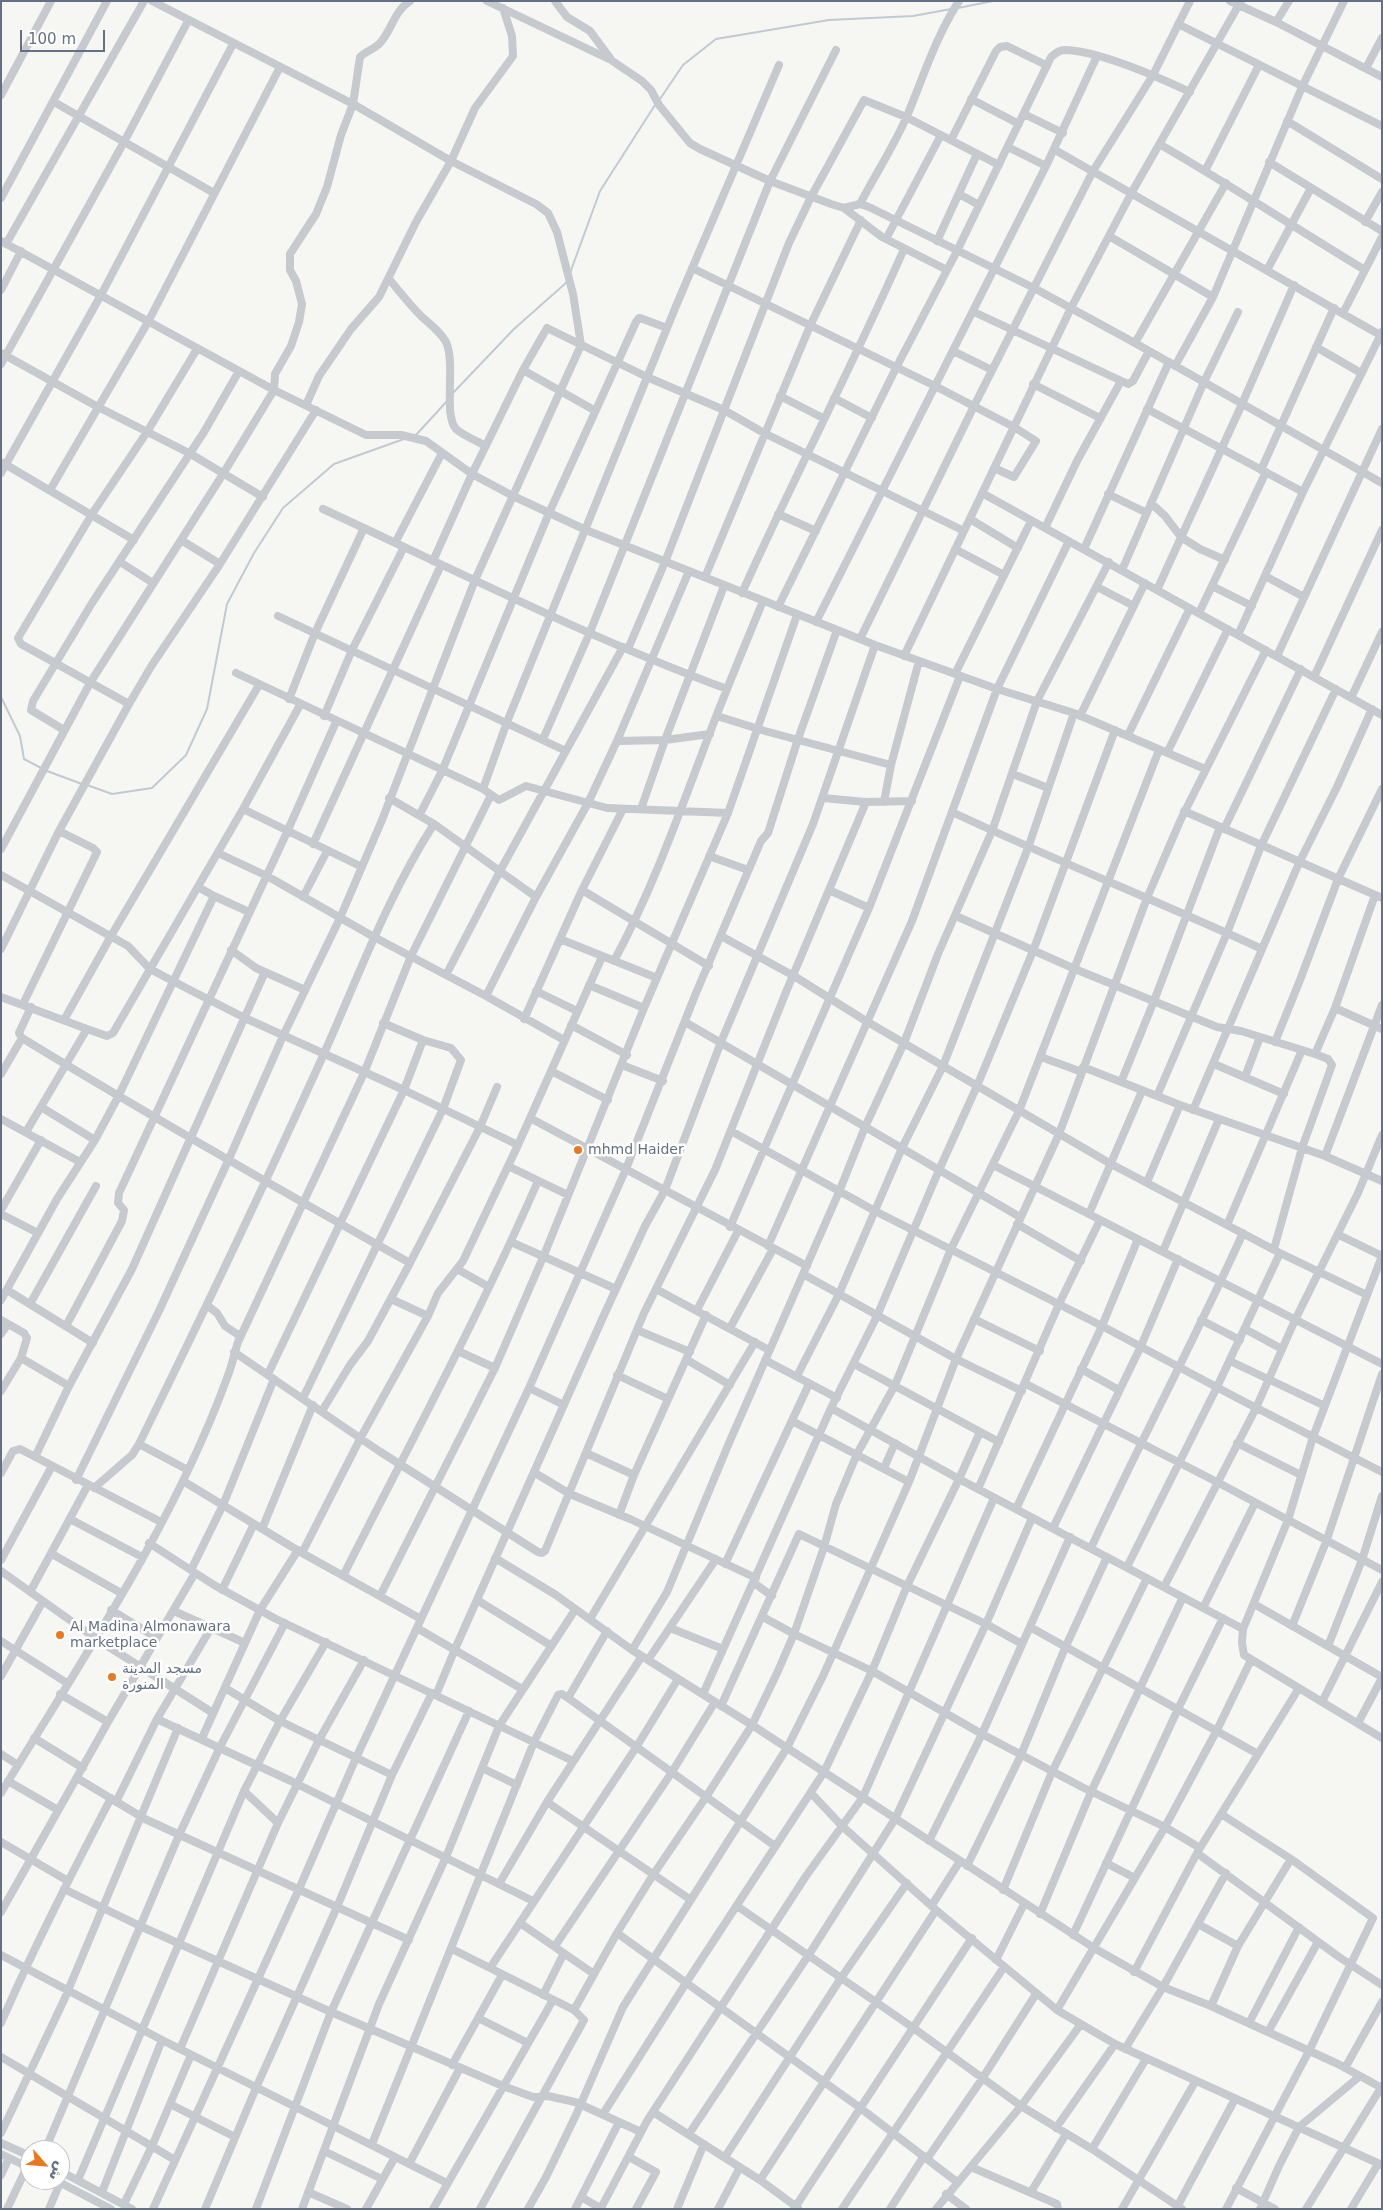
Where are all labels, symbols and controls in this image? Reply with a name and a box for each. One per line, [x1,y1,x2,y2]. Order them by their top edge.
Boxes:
scale bar [22,20,108,52]
text: 100 m [28,30,76,48]
place label: mhmd Haider [588,1142,684,1158]
marker: mhmd Haider [572,1144,584,1156]
place label: Al Madina Almonawara marketplace [70,1619,231,1651]
marker: Al Madina Almonawara marketplace [54,1629,66,1641]
place label: مسجد المدينة المنورة [122,1661,202,1694]
marker: مسجد المدينة المنورة [106,1671,118,1683]
north arrow [20,2140,70,2190]
text: ش [46,2159,69,2184]

